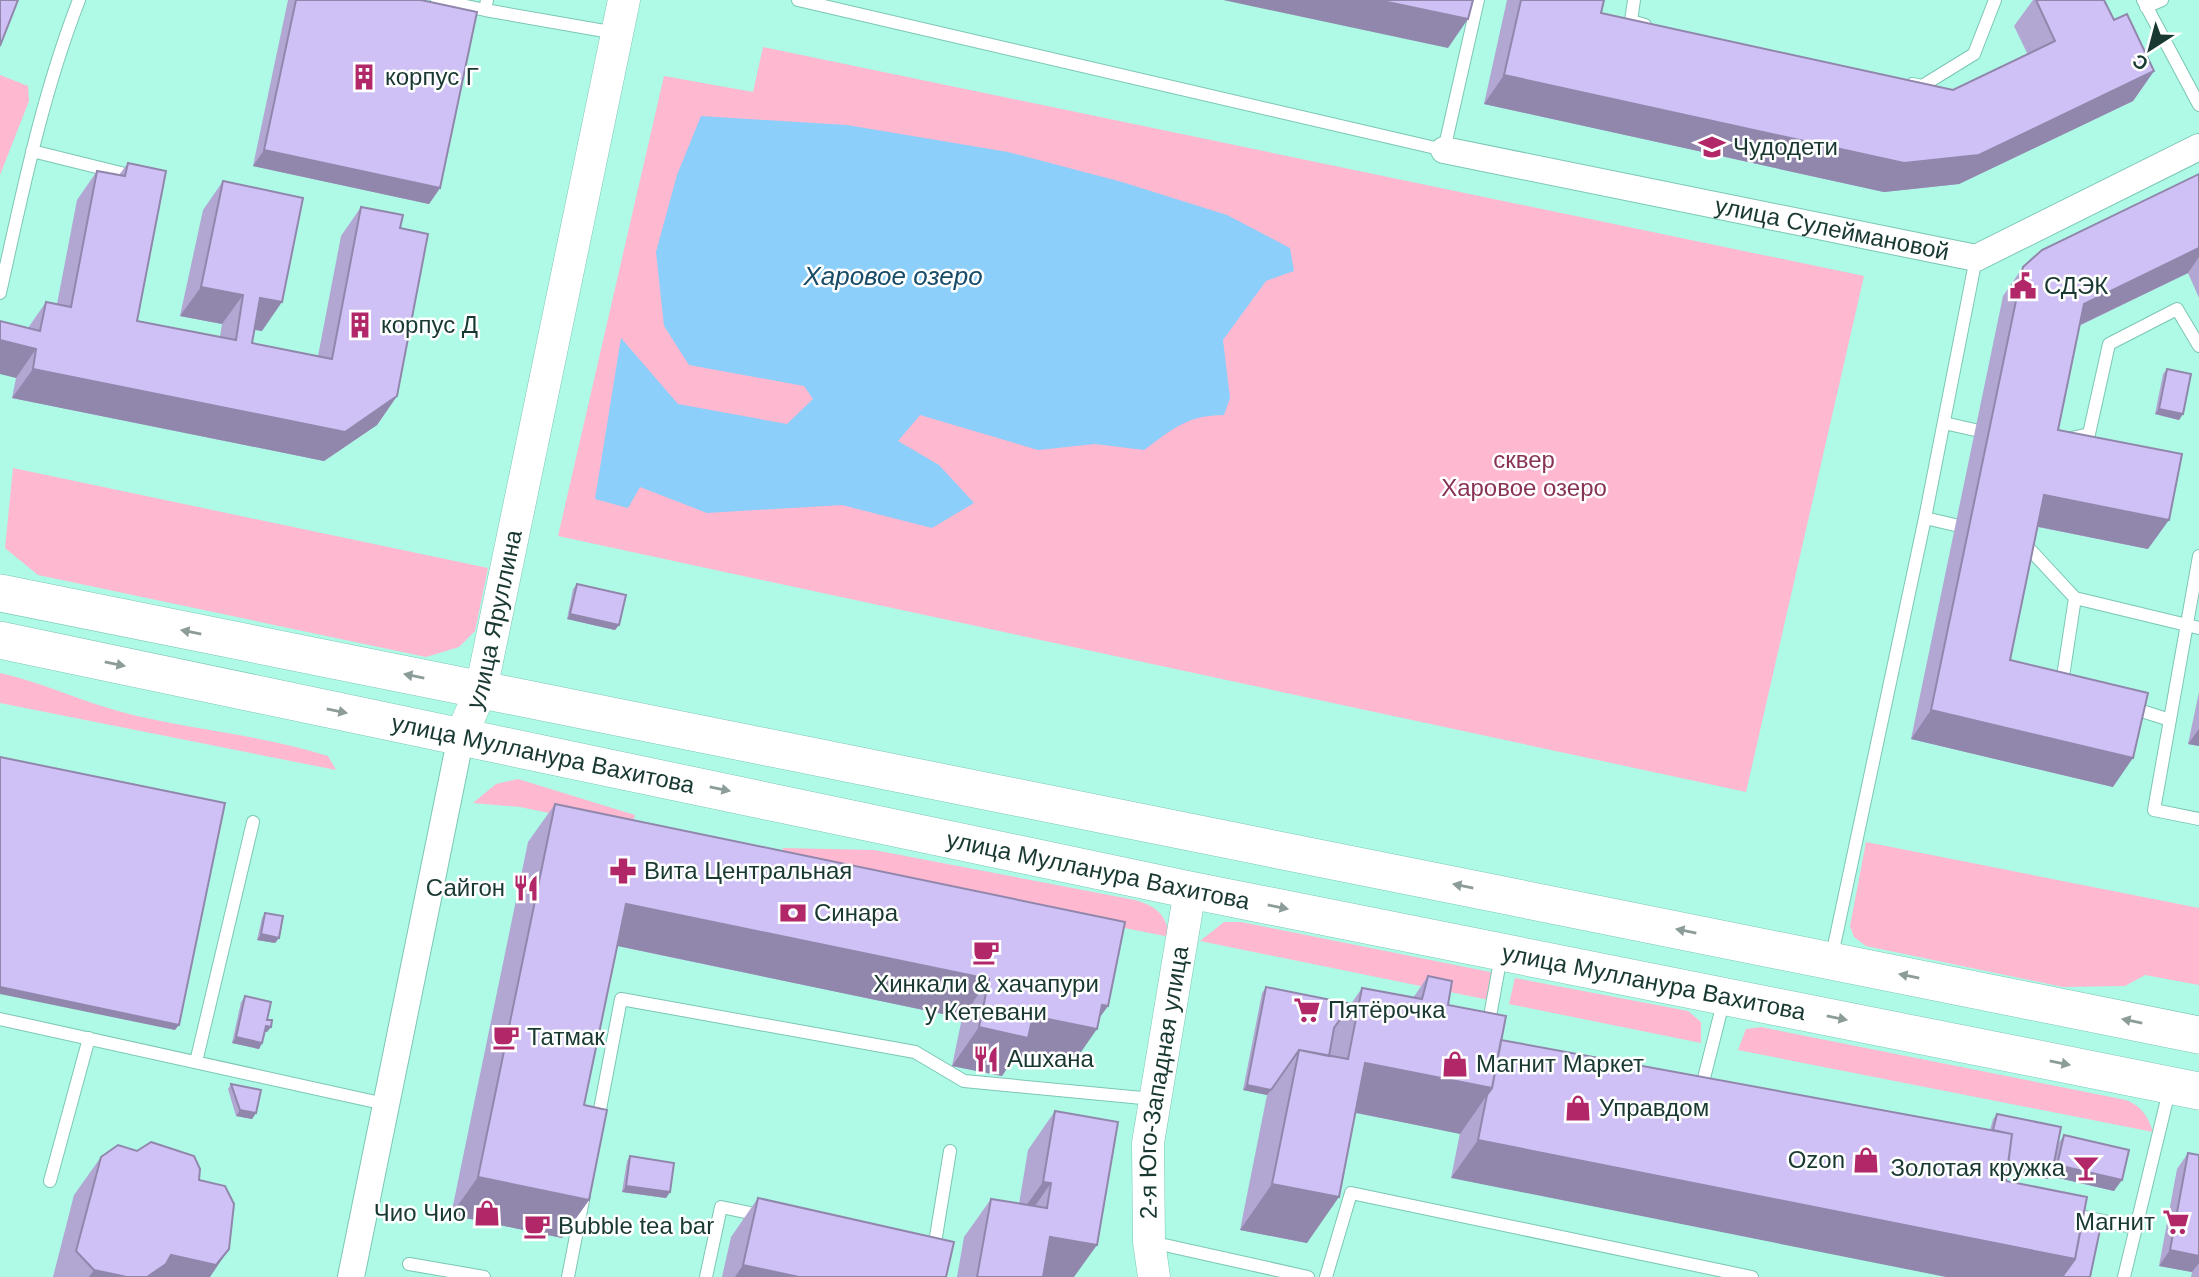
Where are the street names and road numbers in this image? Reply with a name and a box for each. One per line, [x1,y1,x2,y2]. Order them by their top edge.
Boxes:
street label: улица Сулеймановой [1713,191,1952,265]
street label: улица Яруллина [460,527,527,713]
street label: улица Мулланура Вахитова [389,709,698,799]
street label: улица Мулланура Вахитова [944,825,1253,915]
street label: улица Мулланура Вахитова [1500,939,1809,1025]
street label: 2-я Юго-Западная улица [1134,943,1194,1219]

